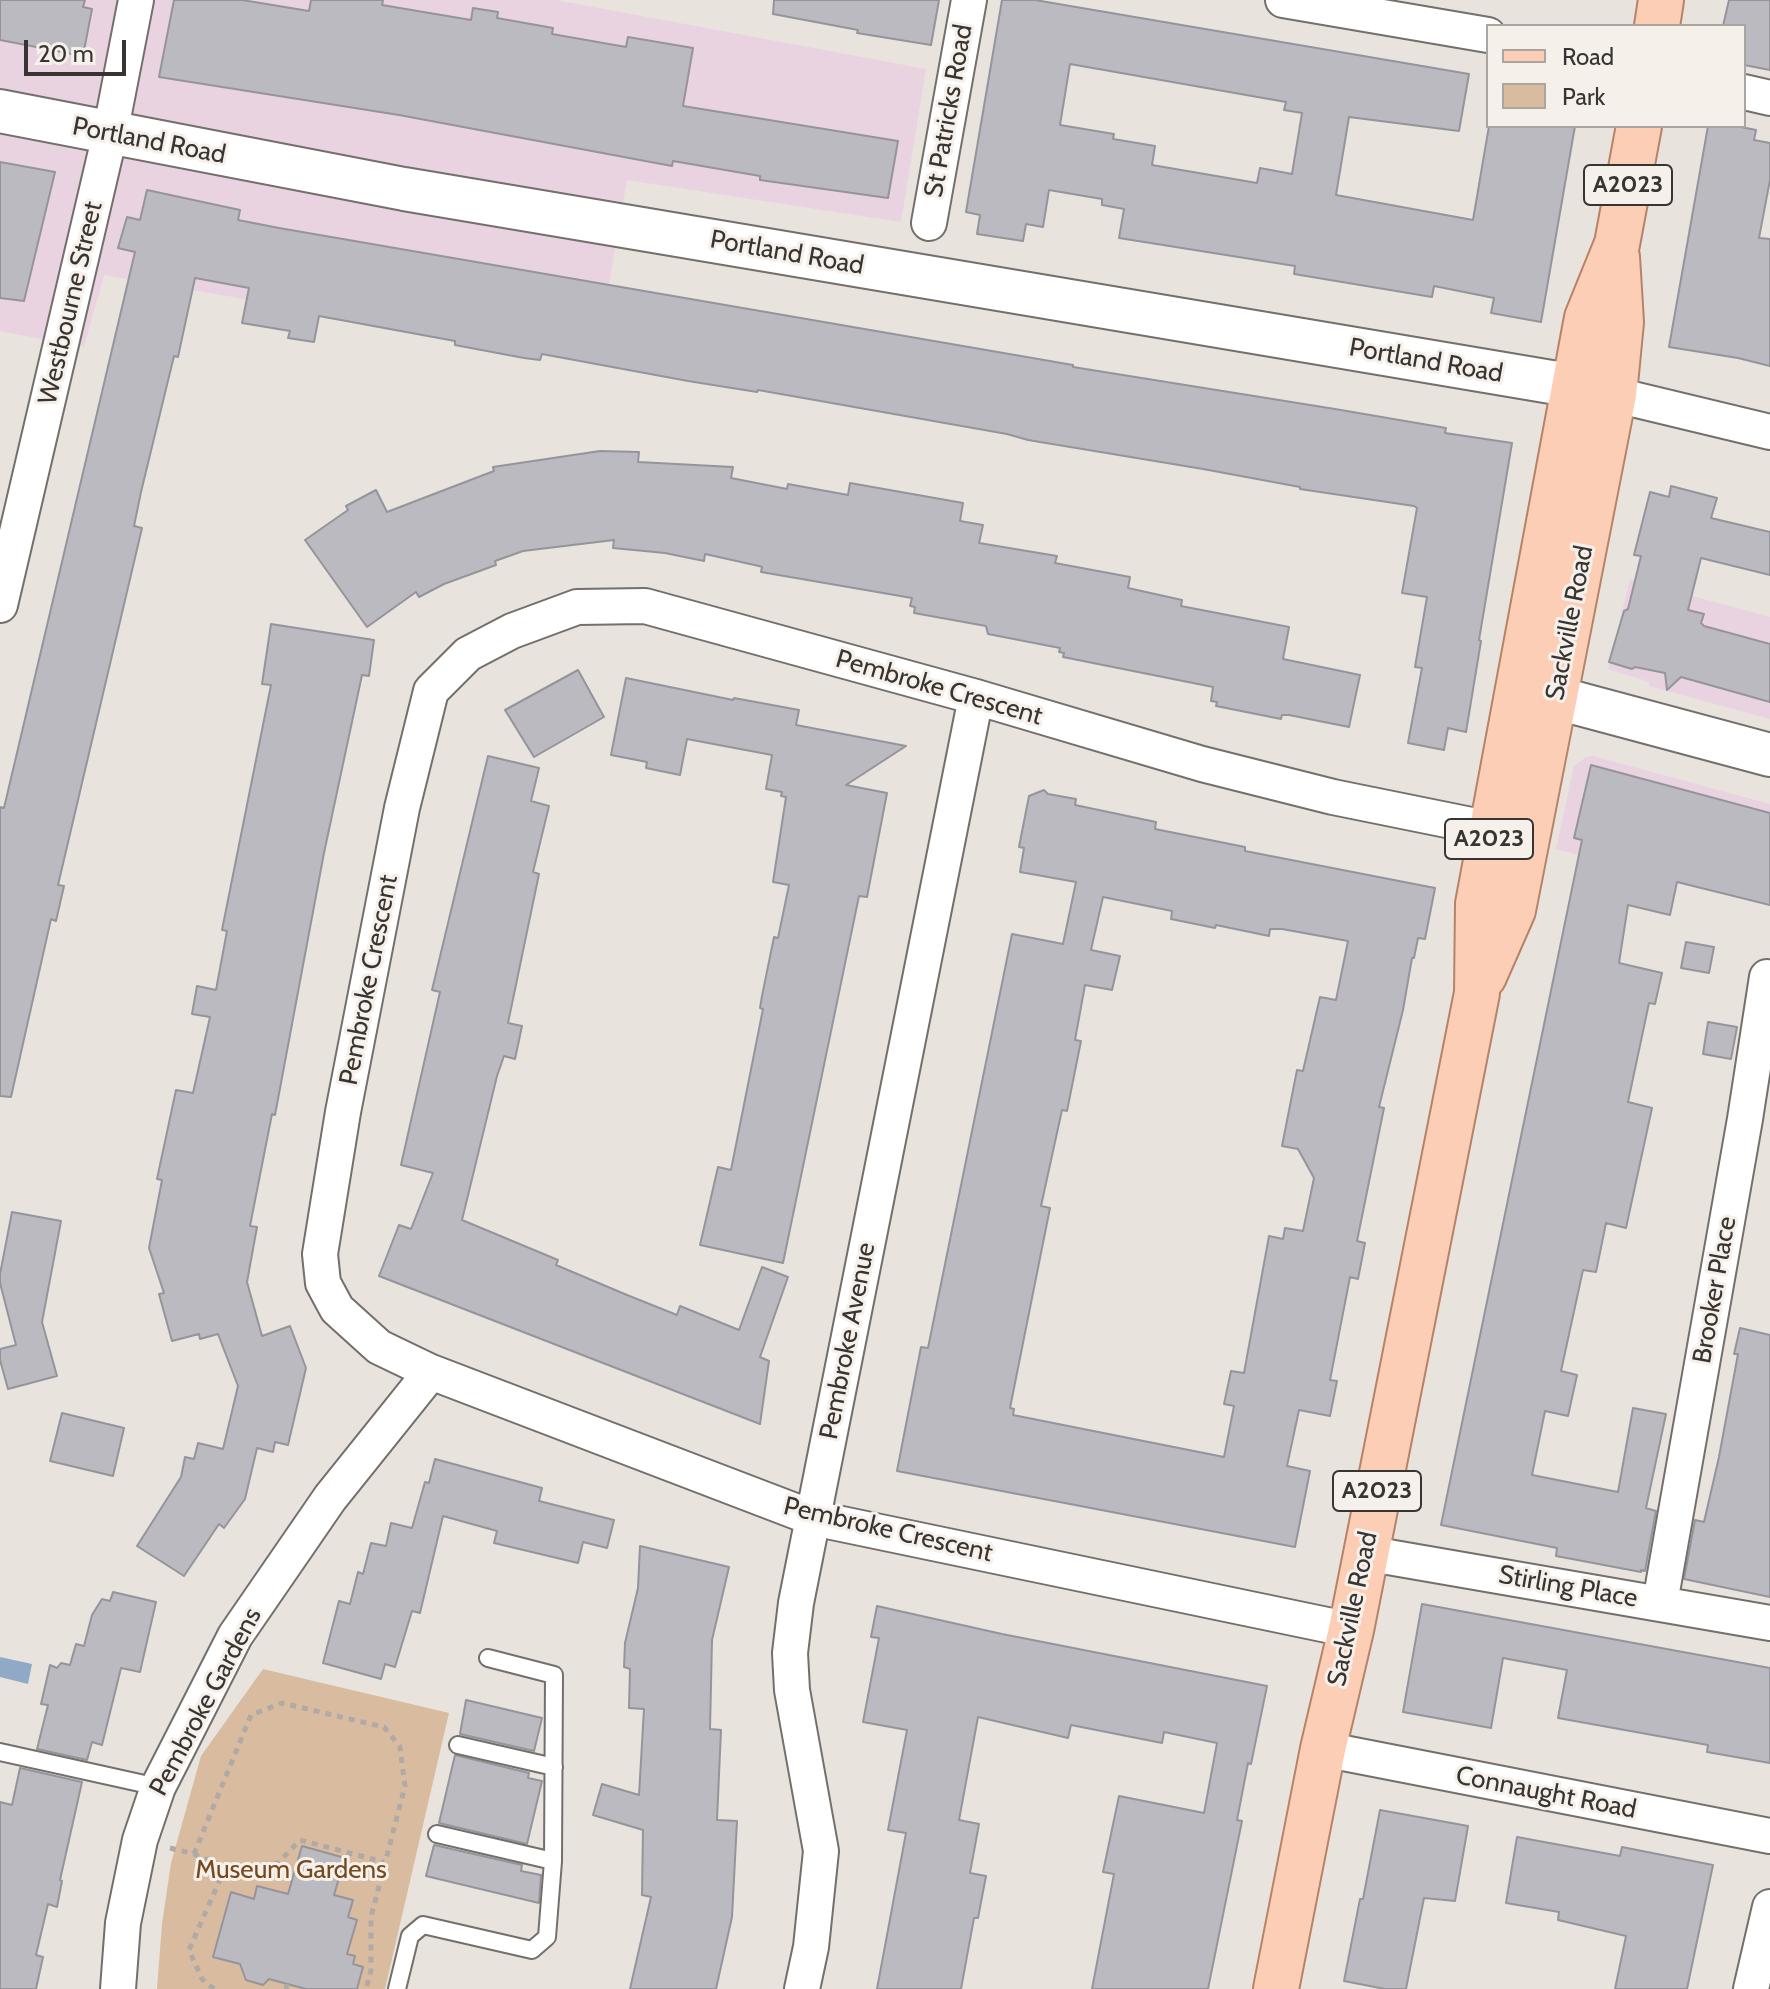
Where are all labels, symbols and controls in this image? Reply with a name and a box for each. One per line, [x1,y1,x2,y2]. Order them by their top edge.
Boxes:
street label: St Patricks Road [918,22,980,200]
scale bar [28,24,130,74]
legend [1486,24,1746,128]
text: 20 m [38,39,94,68]
text: Road [1562,42,1614,71]
text: Park [1562,82,1605,111]
street label: Portland Road [70,111,228,171]
road number: A2023 [1584,165,1672,205]
street label: Westbourne Street [32,198,110,408]
street label: Portland Road [708,224,866,282]
street label: Portland Road [1347,332,1505,390]
street label: Sackville Road [1540,543,1600,703]
street label: Pembroke Crescent [832,644,1046,732]
road number: A2023 [1445,819,1533,859]
street label: Pembroke Crescent [333,872,405,1088]
street label: Brooker Place [1687,1214,1743,1366]
street label: Pembroke Avenue [814,1240,882,1442]
road number: A2023 [1333,1471,1421,1511]
street label: Pembroke Crescent [781,1491,995,1569]
street label: Sackville Road [1321,1529,1385,1689]
street label: Stirling Place [1496,1559,1640,1615]
street label: Pembroke Gardens [143,1603,269,1801]
street label: Connaught Road [1453,1760,1639,1826]
park label: Museum Gardens [195,1854,387,1886]

